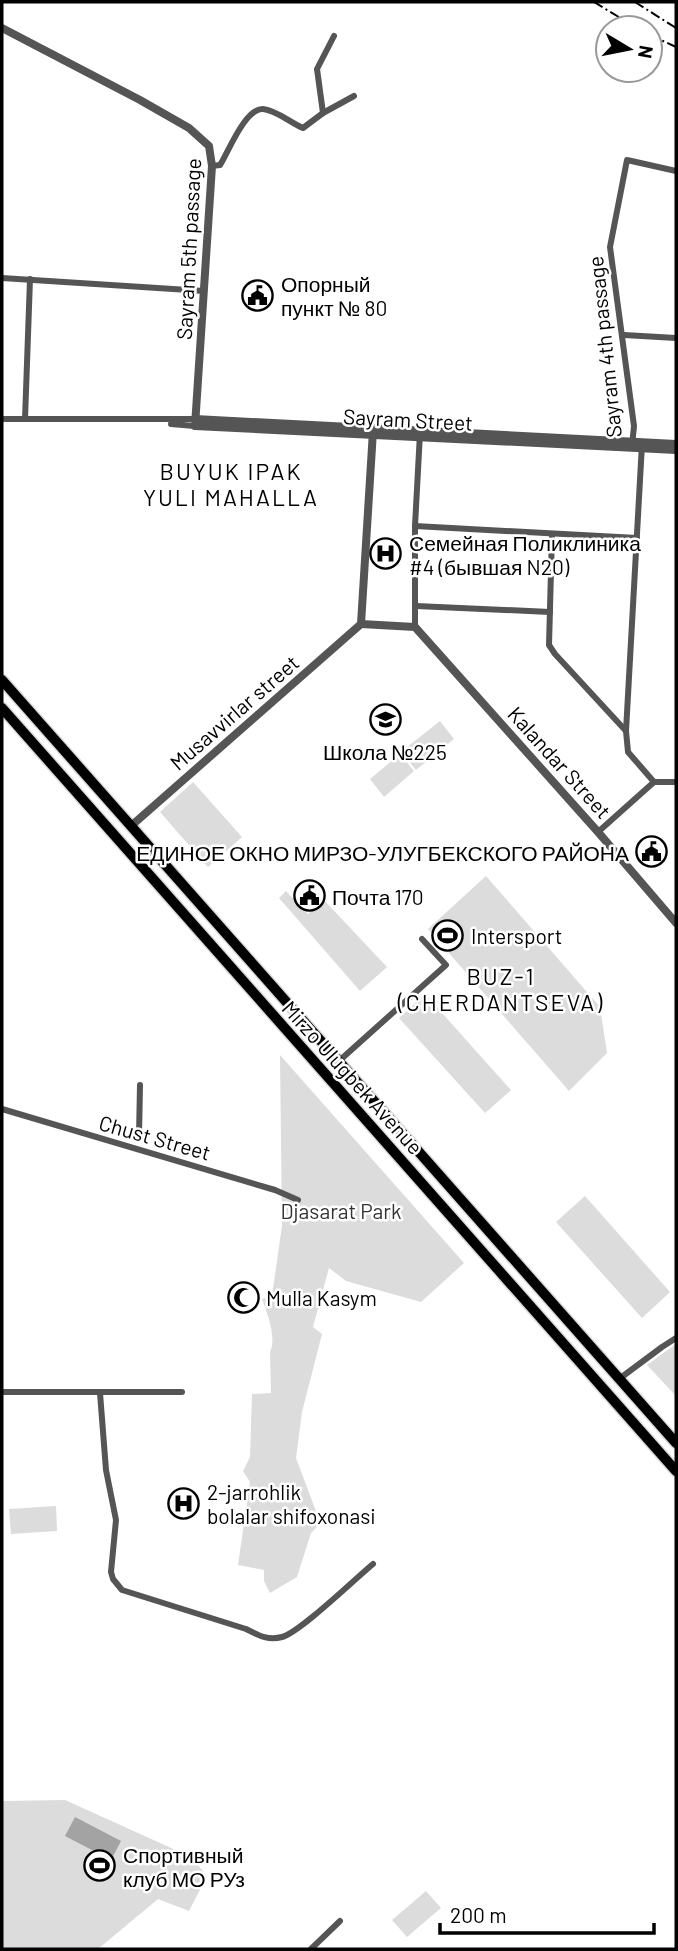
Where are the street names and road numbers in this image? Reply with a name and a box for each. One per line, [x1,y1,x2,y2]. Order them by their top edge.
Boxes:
street label: Sayram 5th passage [171,158,205,340]
street label: Sayram 4th passage [582,255,626,439]
street label: Sayram Street [343,403,473,435]
street label: Musavvirlar street [164,649,304,775]
street label: Kalandar Street [503,701,617,823]
street label: Mirzo Ulugbek Avenue [277,995,429,1159]
street label: Chust Street [96,1109,214,1165]

